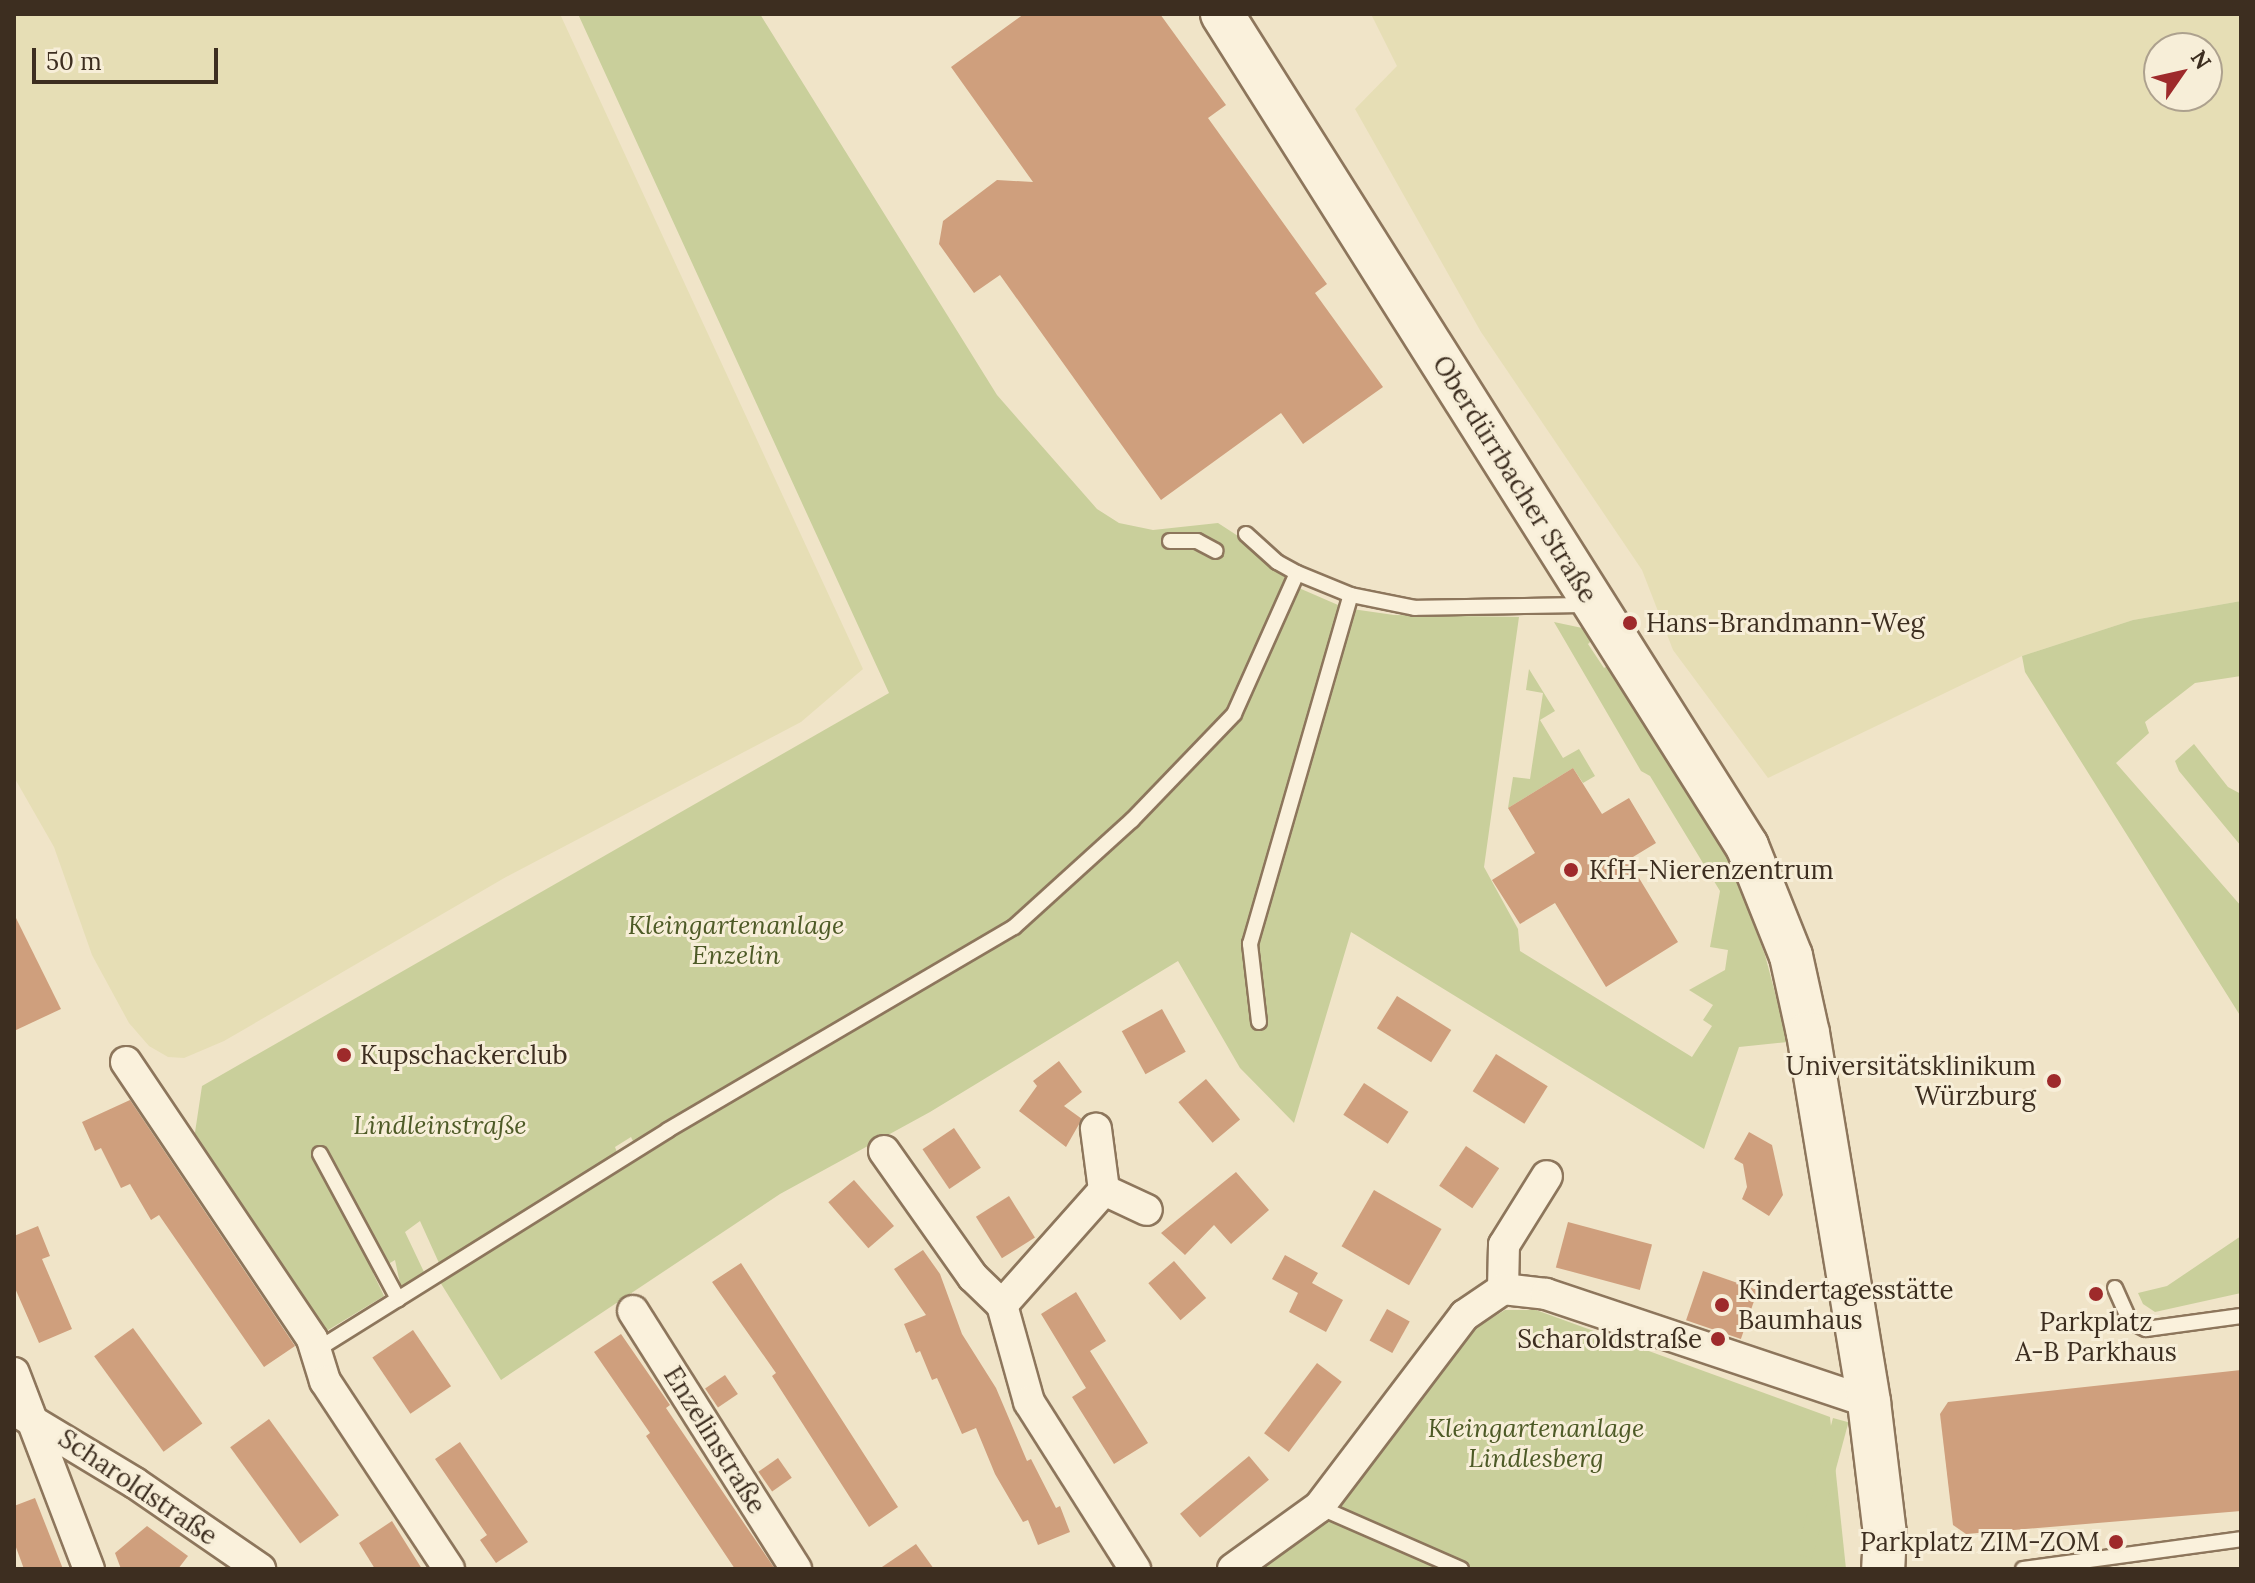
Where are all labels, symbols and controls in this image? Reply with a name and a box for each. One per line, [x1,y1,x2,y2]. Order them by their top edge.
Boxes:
scale bar [36,32,222,82]
north arrow [2143,32,2223,112]
text: N [2185,45,2218,75]
text: 50 m [46,46,102,77]
street label: Oberdürrbacher Straße [1426,350,1604,608]
place label: Hans-Brandmann-Weg [1646,607,1925,639]
marker: Hans-Brandmann-Weg [1621,614,1639,632]
place label: KfH-Nierenzentrum [1589,854,1834,886]
marker: KfH-Nierenzentrum [1560,859,1582,881]
park label: Kleingartenanlage Enzelin [628,909,844,970]
place label: Kupschackerclub [360,1039,568,1071]
marker: Kupschackerclub [335,1046,353,1064]
place label: Universitätsklinikum Würzburg [1786,1050,2036,1112]
marker: Universitätsklinikum Würzburg [2043,1070,2065,1092]
park label: Lindleinstraße [353,1109,527,1141]
place label: Kindertagesstätte Baumhaus [1738,1274,1954,1336]
marker: Parkplatz A-B Parkhaus [2087,1285,2105,1303]
marker: Kindertagesstätte Baumhaus [1713,1296,1731,1314]
place label: Parkplatz A-B Parkhaus [2015,1306,2177,1368]
place label: Scharoldstraße [1517,1323,1702,1355]
marker: Scharoldstraße [1709,1330,1727,1348]
street label: Enzelinstraße [657,1361,773,1519]
park label: Kleingartenanlage Lindlesberg [1428,1412,1644,1474]
street label: Scharoldstraße [53,1422,223,1552]
place label: Parkplatz ZIM-ZOM [1860,1526,2100,1558]
marker: Parkplatz ZIM-ZOM [2107,1533,2125,1551]

